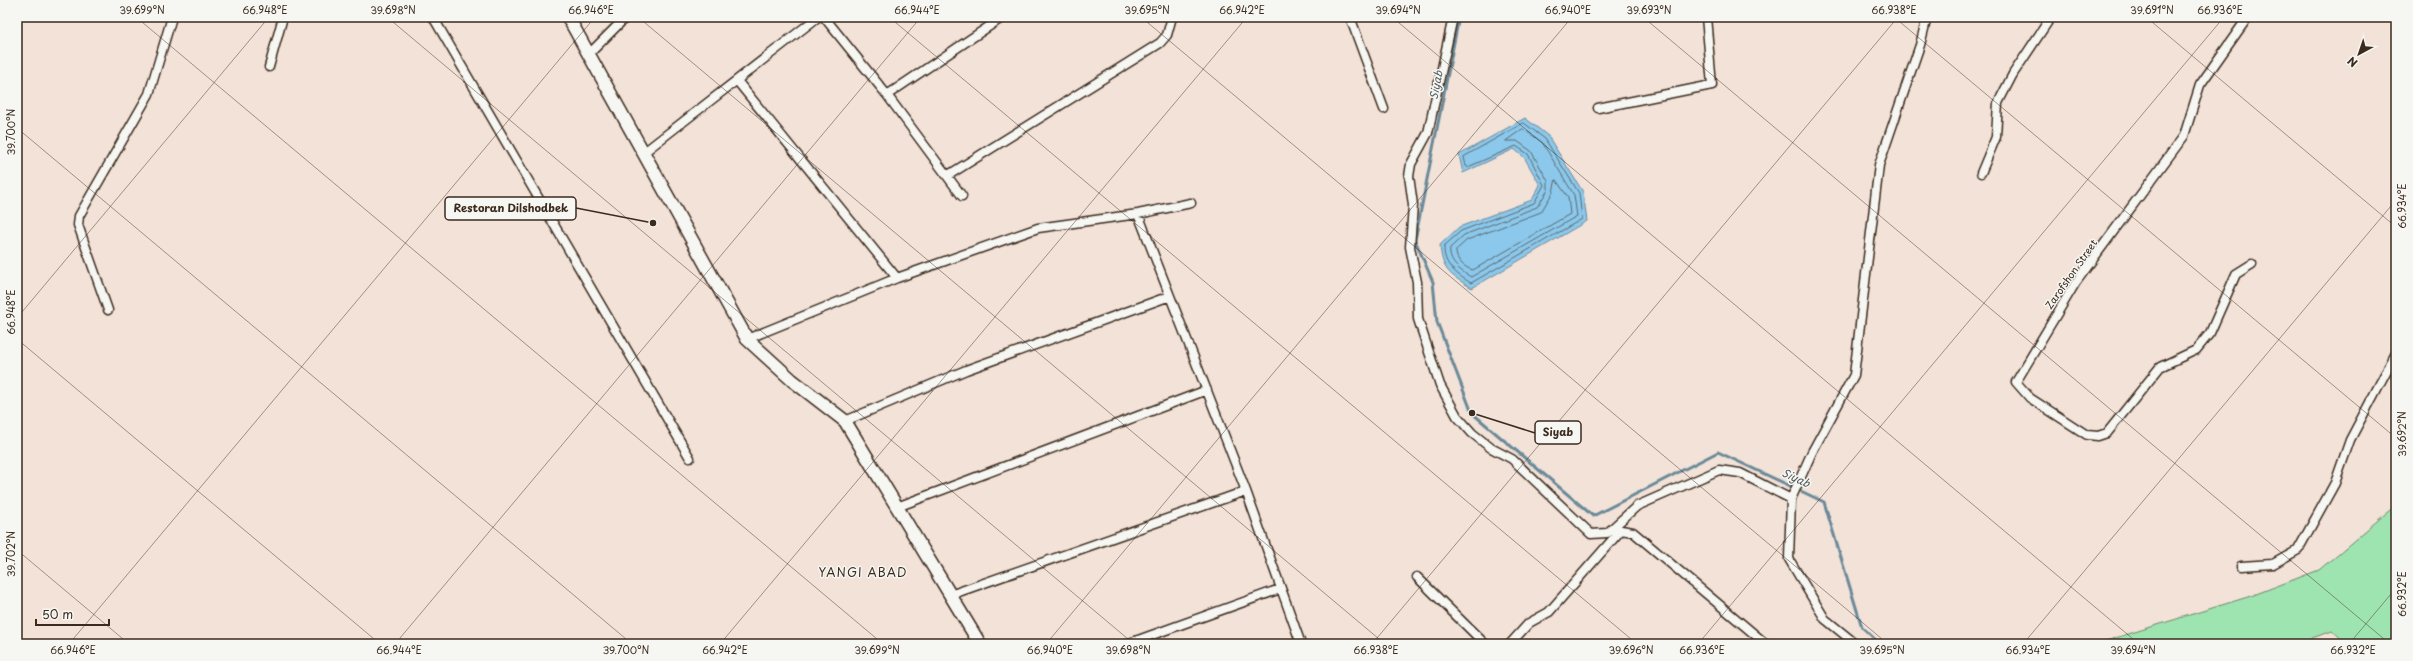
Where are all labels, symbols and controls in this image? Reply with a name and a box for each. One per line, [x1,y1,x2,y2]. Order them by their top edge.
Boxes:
text: 39.699°N [119,2,165,17]
text: 66.948°E [242,2,288,17]
text: 39.698°N [370,2,416,17]
text: 66.946°E [568,2,614,17]
text: 66.944°E [894,2,940,17]
text: 39.695°N [1124,2,1170,17]
text: 66.942°E [1219,2,1265,17]
text: 39.694°N [1375,2,1421,17]
text: 66.940°E [1545,2,1591,17]
text: 39.693°N [1626,2,1672,17]
text: 66.938°E [1872,2,1916,17]
text: 39.691°N [2130,2,2174,17]
text: 66.936°E [2197,2,2243,17]
north arrow [2339,34,2379,74]
text: N [2343,53,2361,71]
water label: Siyab [1424,68,1447,101]
text: 39.700°N [3,108,18,155]
text: 66.934°E [2394,183,2409,229]
callout: Restoran Dilshodbek [445,197,576,220]
text: Restoran Dilshodbek [454,199,569,216]
street label: Zarofshon Street [2041,236,2100,312]
text: 66.948°E [3,289,18,335]
text: 39.692°N [2394,411,2409,457]
callout: Siyab [1535,421,1581,444]
text: Siyab [1543,423,1574,440]
water label: Siyab [1779,464,1814,492]
text: 39.702°N [3,531,18,577]
district label: YANGI ABAD [819,563,907,581]
text: 66.932°E [2394,571,2409,617]
scale bar [36,601,109,627]
text: 50 m [42,605,73,623]
text: 66.946°E [50,642,96,657]
text: 66.944°E [376,642,422,657]
text: 39.700°N [603,642,650,657]
text: 66.942°E [702,642,748,657]
text: 39.699°N [854,642,900,657]
text: 66.940°E [1027,642,1073,657]
text: 39.698°N [1105,642,1151,657]
text: 66.938°E [1354,642,1398,657]
text: 39.696°N [1608,642,1654,657]
text: 66.936°E [1679,642,1725,657]
text: 39.695°N [1859,642,1905,657]
text: 66.934°E [2005,642,2051,657]
text: 39.694°N [2110,642,2156,657]
text: 66.932°E [2330,642,2376,657]

